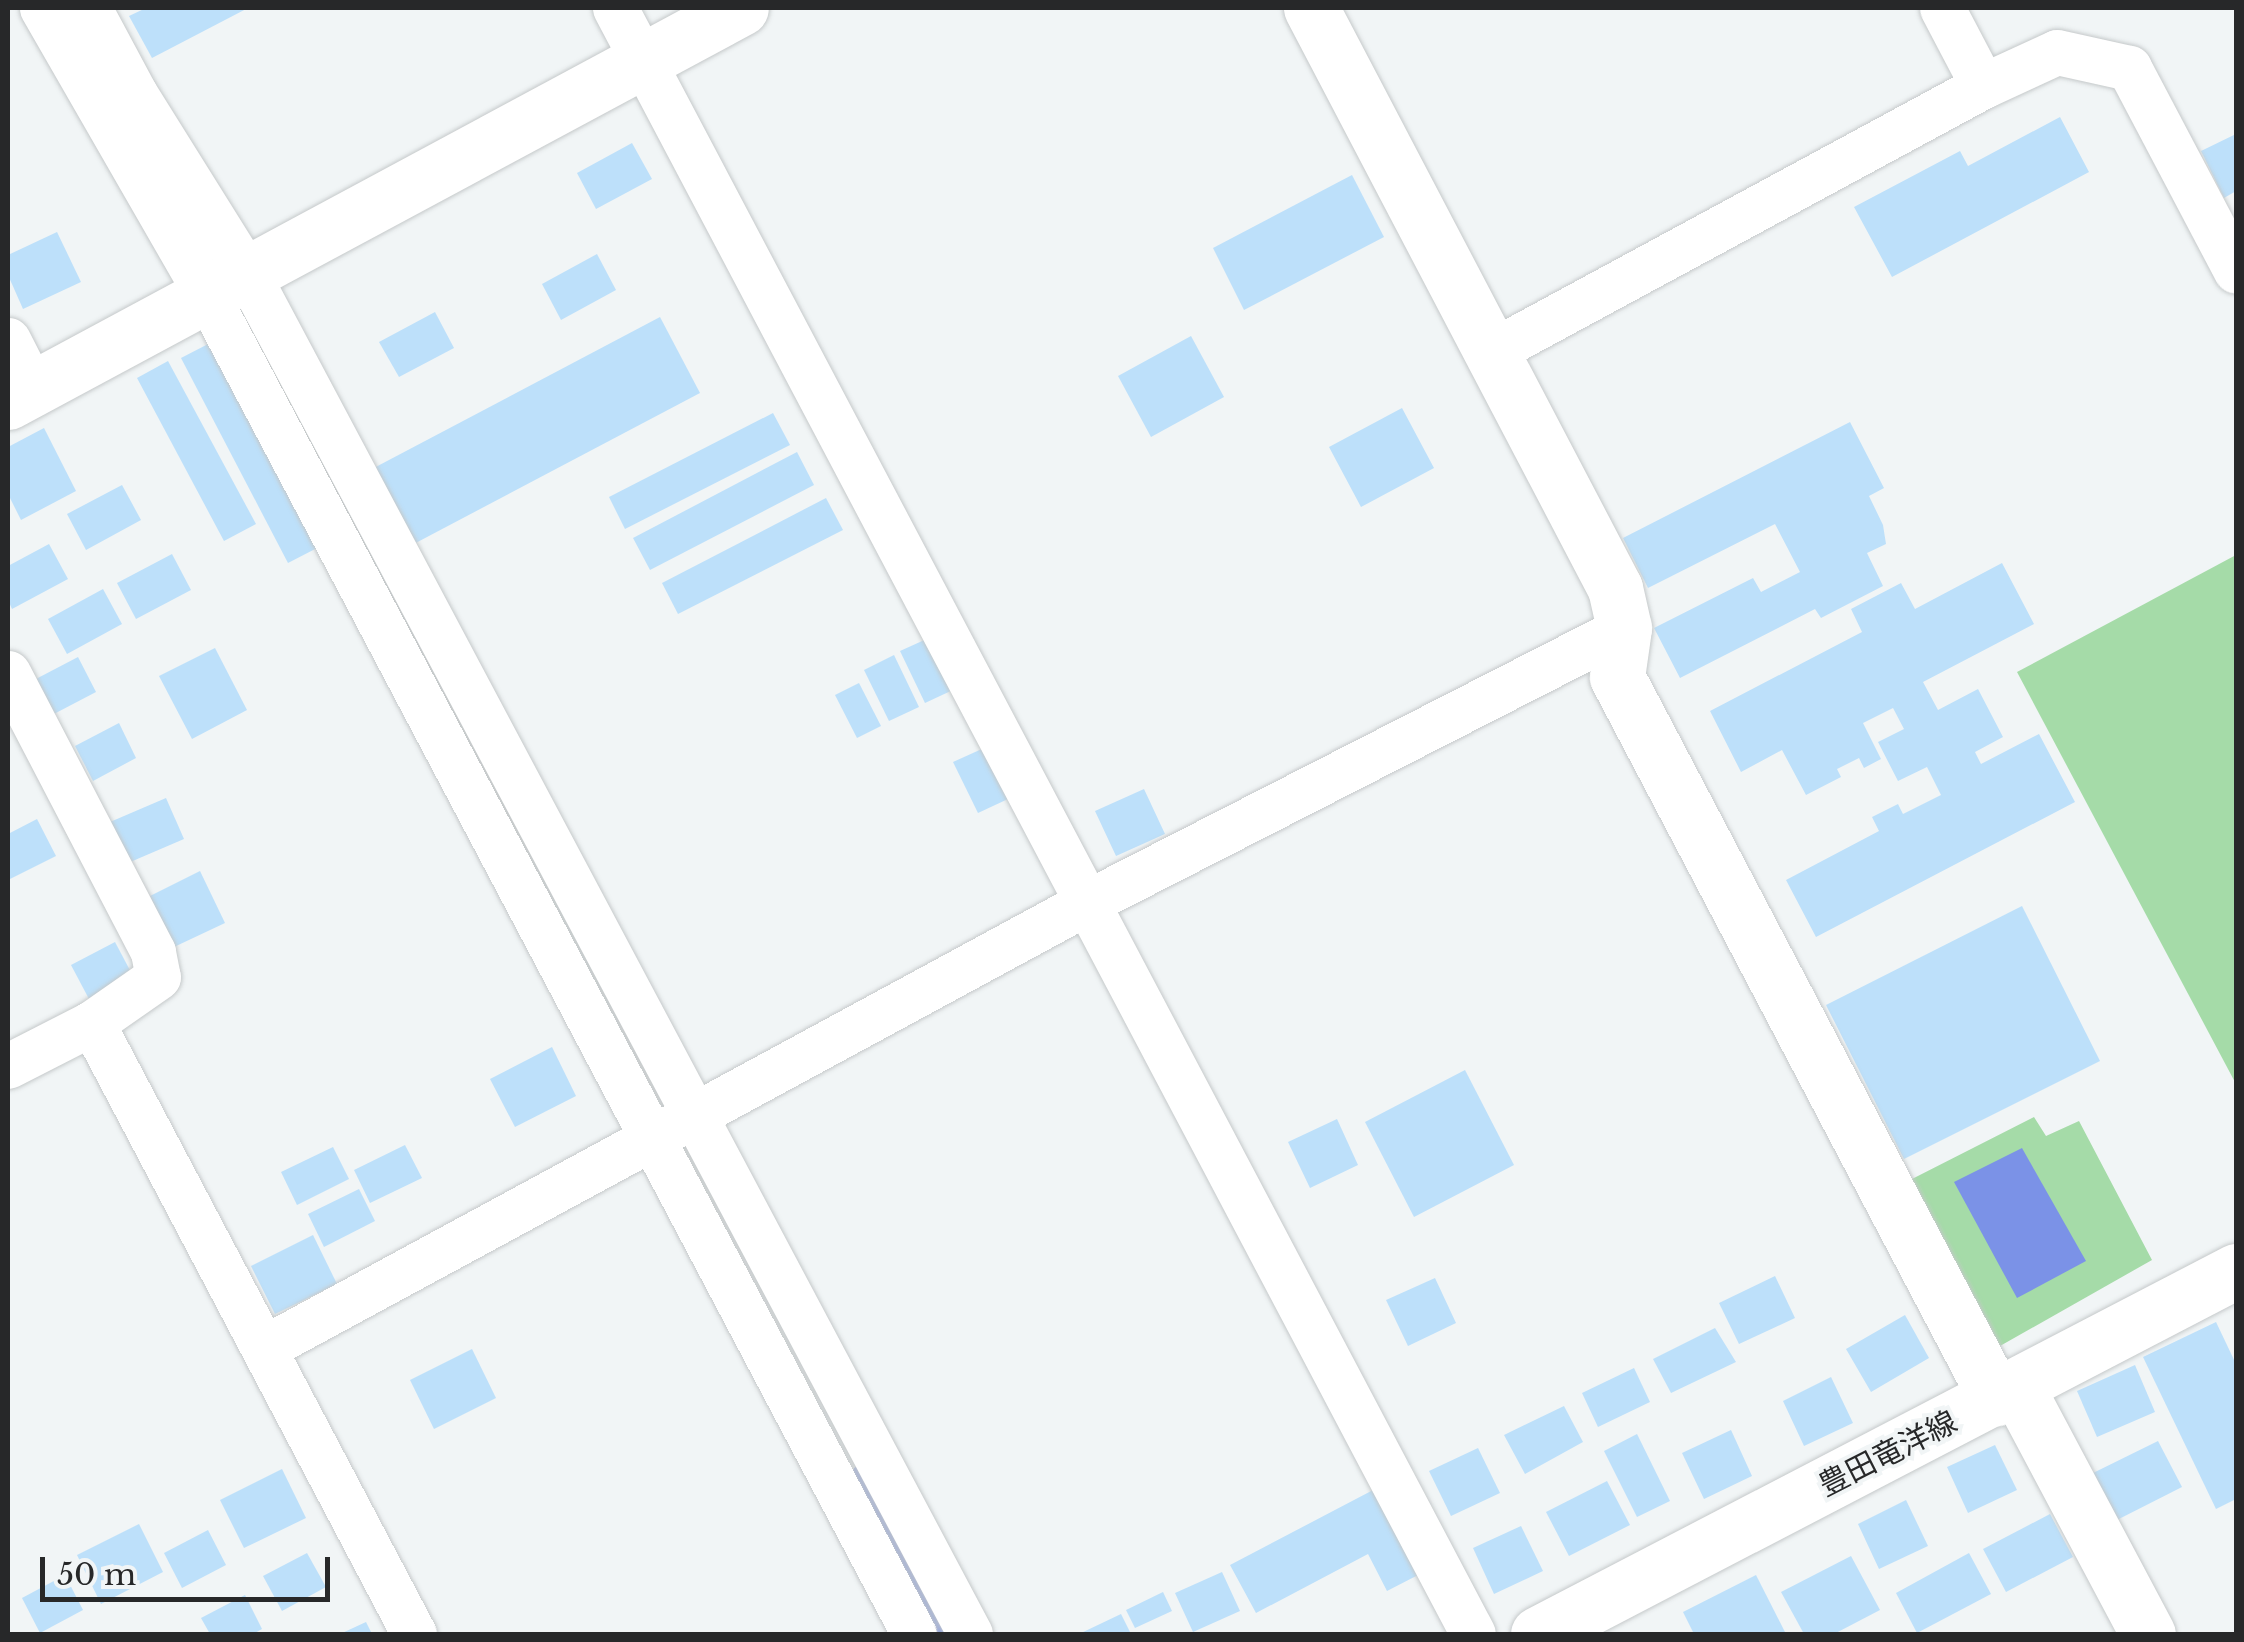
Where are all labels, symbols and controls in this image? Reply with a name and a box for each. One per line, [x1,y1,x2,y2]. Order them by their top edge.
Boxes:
street label: 豊田竜洋線 [1813,1404,1963,1504]
scale bar [45,1537,335,1599]
text: 50 m [57,1556,136,1593]

